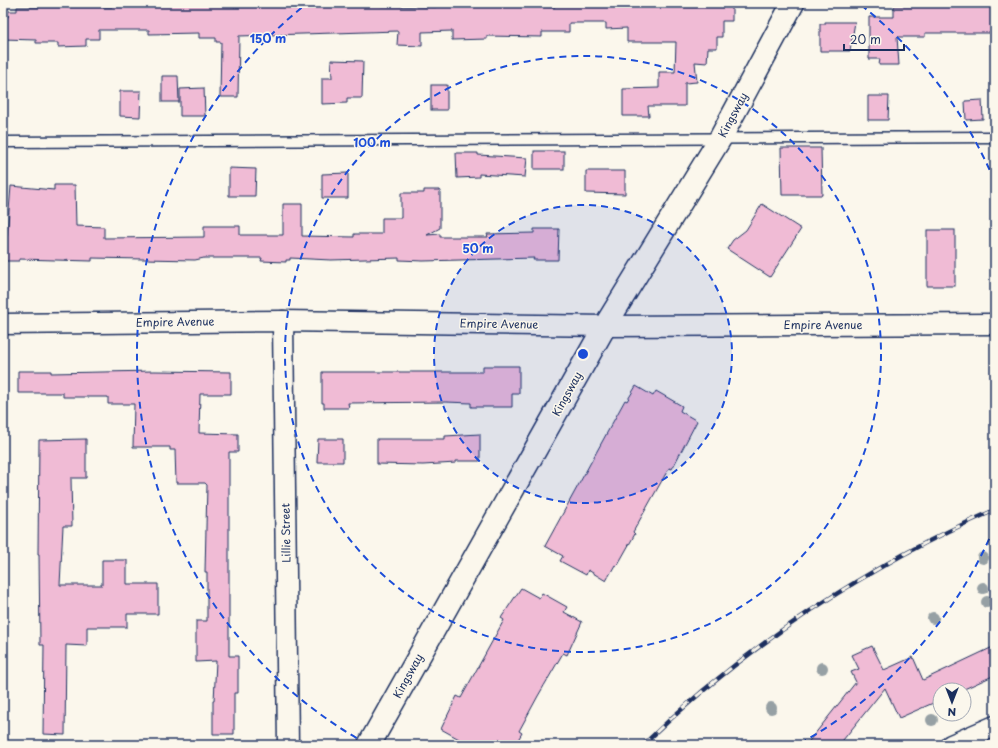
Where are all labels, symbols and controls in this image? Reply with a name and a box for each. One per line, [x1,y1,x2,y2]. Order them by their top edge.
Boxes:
scale bar [844,26,904,52]
text: 150 m [250,29,286,47]
text: 20 m [850,30,881,48]
street label: Kingsway [714,89,752,140]
text: 100 m [353,133,391,151]
text: 50 m [462,239,494,257]
street label: Empire Avenue [135,312,215,331]
street label: Empire Avenue [459,314,539,333]
street label: Empire Avenue [784,316,862,333]
centre of rings [576,347,590,361]
street label: Kingsway [547,368,586,419]
street label: Lillie Street [276,503,295,563]
street label: Kingsway [388,650,427,701]
north arrow [932,682,972,722]
text: N [947,704,956,721]

